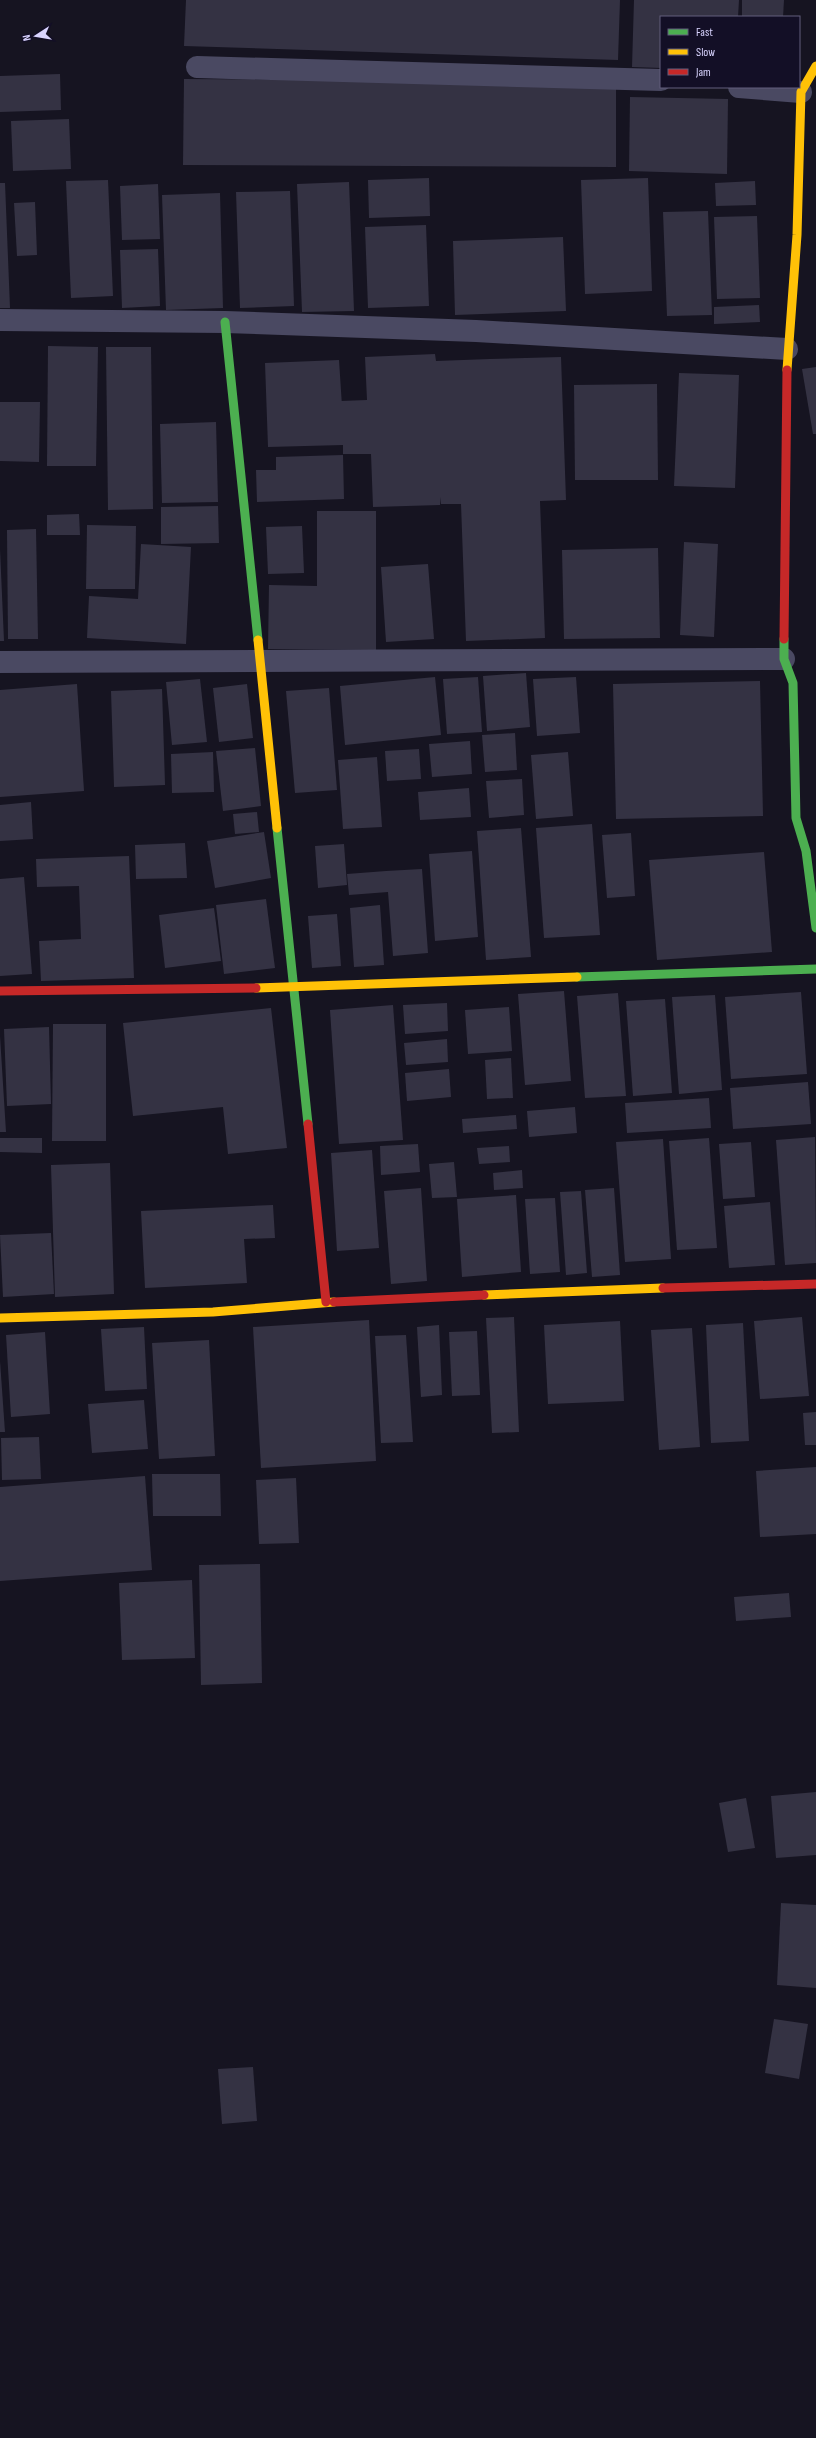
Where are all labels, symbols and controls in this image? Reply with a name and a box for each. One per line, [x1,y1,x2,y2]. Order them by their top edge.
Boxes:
north arrow [16,16,56,56]
legend [660,16,800,88]
text: Fast [696,25,713,40]
text: N [20,34,34,42]
text: Slow [696,45,715,60]
text: Jam [695,65,711,80]

